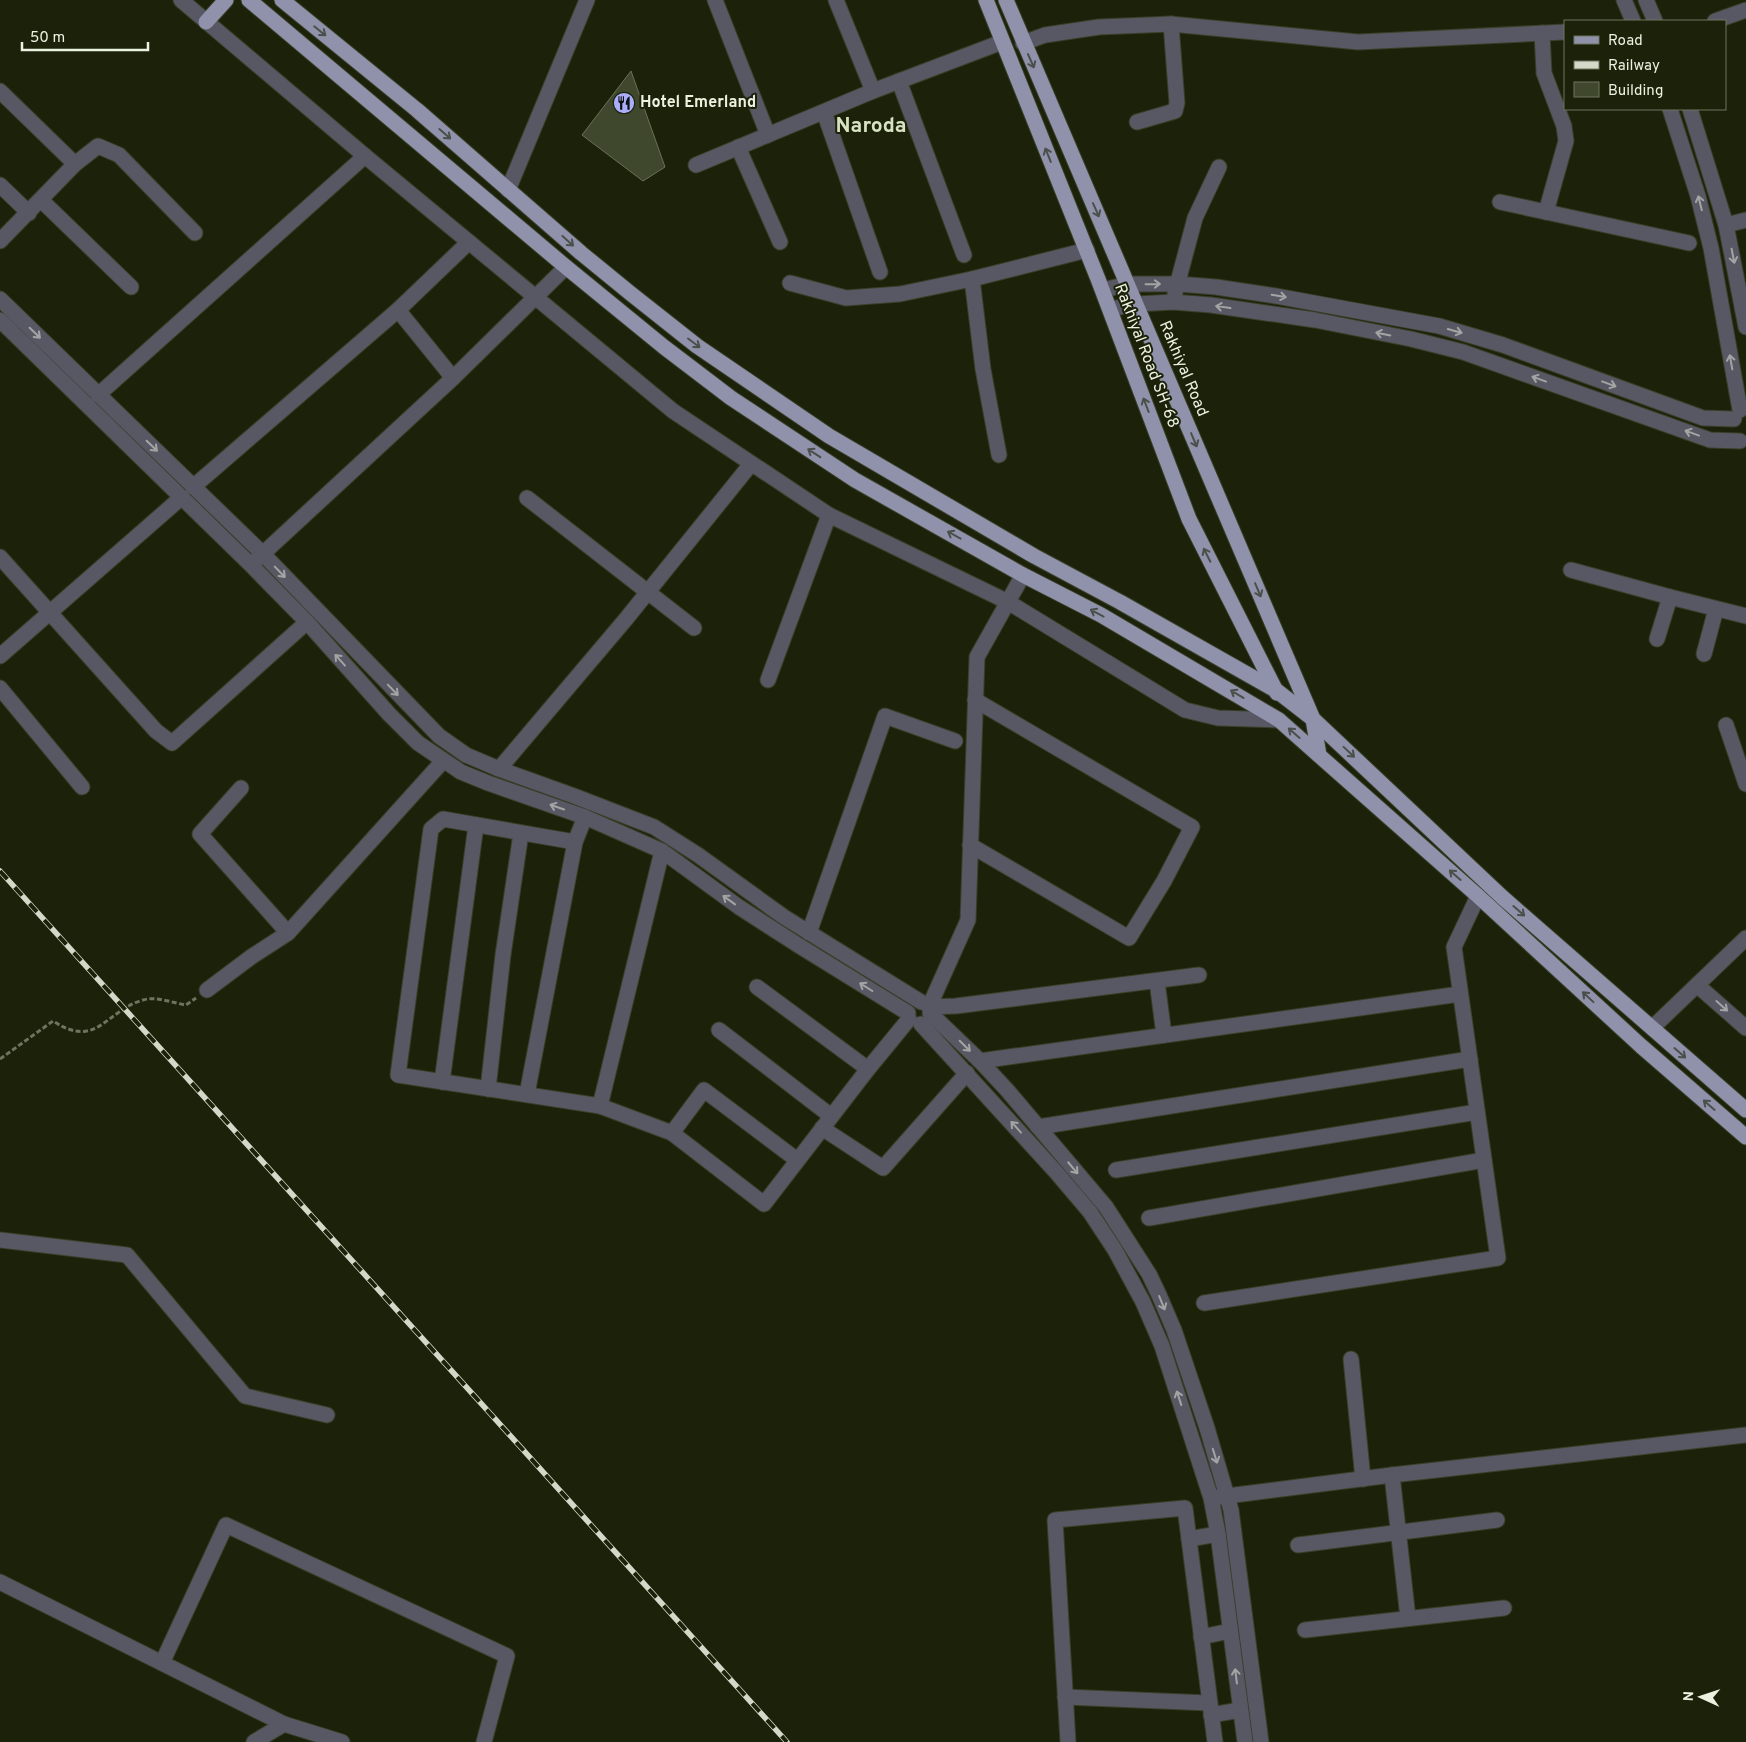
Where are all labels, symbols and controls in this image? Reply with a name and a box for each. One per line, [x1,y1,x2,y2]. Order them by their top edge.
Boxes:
scale bar [22,20,149,52]
legend [1564,20,1726,110]
one-way arrow [313,25,326,36]
text: 50 m [30,29,65,48]
text: Road [1608,32,1643,51]
one-way arrow [1026,53,1036,68]
text: Railway [1608,57,1660,76]
text: Building [1608,82,1663,101]
restaurant icon: Hotel Emerland [612,91,636,115]
place label: Hotel Emerland [640,93,756,113]
district label: Naroda [836,113,906,140]
one-way arrow [439,129,452,140]
one-way arrow [1043,148,1053,163]
one-way arrow [1695,195,1704,211]
one-way arrow [1091,202,1101,217]
one-way arrow [561,235,574,247]
one-way arrow [1728,248,1738,264]
one-way arrow [1145,279,1161,289]
street label: Rakhiyal Road SH-68 [1110,281,1182,431]
one-way arrow [1270,292,1286,302]
one-way arrow [1215,302,1231,312]
street label: Rakhiyal Road [1154,318,1212,420]
one-way arrow [1447,326,1463,336]
one-way arrow [29,327,42,339]
one-way arrow [1376,328,1392,338]
one-way arrow [687,338,701,348]
one-way arrow [1726,354,1736,370]
one-way arrow [1532,374,1547,383]
one-way arrow [1601,379,1616,389]
one-way arrow [1141,397,1150,413]
one-way arrow [1685,428,1700,437]
one-way arrow [1190,432,1200,447]
one-way arrow [146,440,158,452]
one-way arrow [807,448,821,458]
one-way arrow [947,530,961,540]
one-way arrow [1202,548,1211,563]
one-way arrow [274,566,286,579]
one-way arrow [1253,582,1263,597]
one-way arrow [1090,607,1104,617]
one-way arrow [335,653,346,666]
one-way arrow [386,683,398,695]
one-way arrow [1230,689,1244,700]
one-way arrow [1288,727,1301,739]
one-way arrow [1342,746,1355,758]
one-way arrow [549,802,565,811]
one-way arrow [1449,870,1462,881]
one-way arrow [723,895,737,905]
one-way arrow [1512,905,1525,917]
one-way arrow [860,982,874,992]
one-way arrow [1582,991,1594,1003]
one-way arrow [1715,1000,1728,1012]
one-way arrow [959,1040,972,1052]
one-way arrow [1673,1047,1686,1058]
one-way arrow [1703,1100,1716,1111]
one-way arrow [1010,1121,1022,1134]
one-way arrow [1067,1161,1078,1174]
one-way arrow [1158,1295,1168,1310]
one-way arrow [1174,1391,1183,1406]
one-way arrow [1211,1448,1221,1464]
one-way arrow [1231,1669,1241,1685]
north arrow [1676,1672,1726,1722]
text: N [1681,1691,1698,1702]

